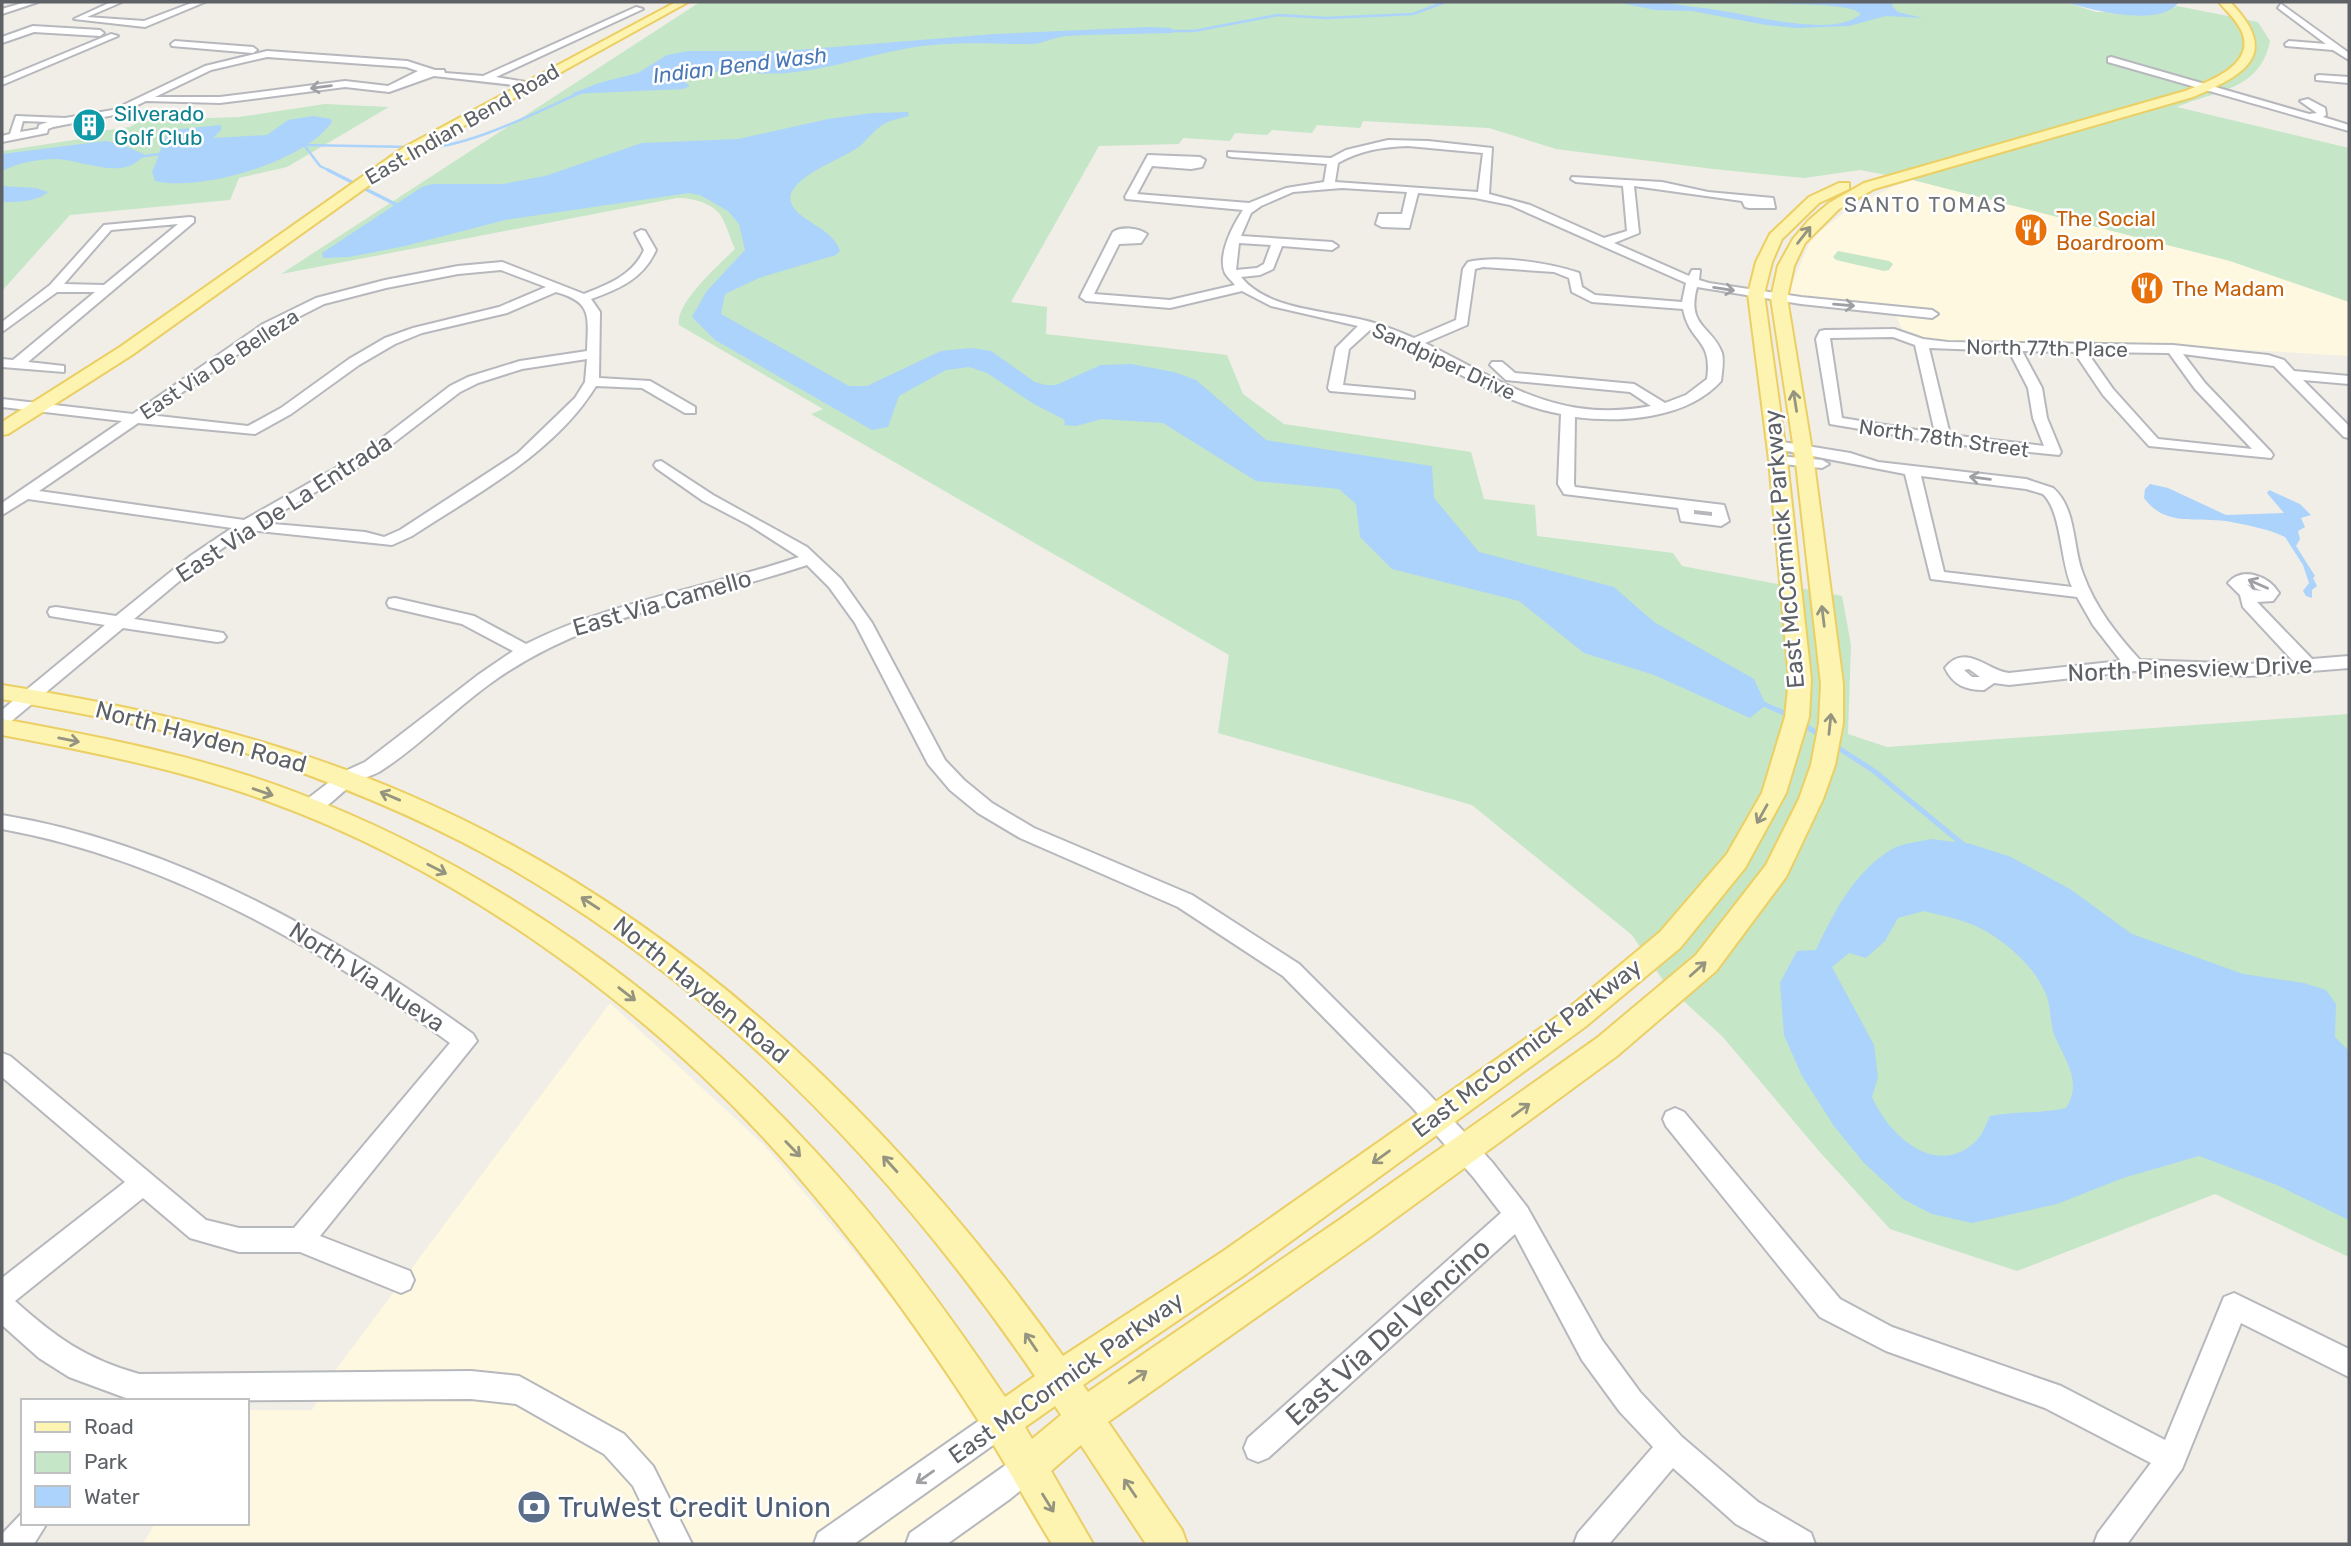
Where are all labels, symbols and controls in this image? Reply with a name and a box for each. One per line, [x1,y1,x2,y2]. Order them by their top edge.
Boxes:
water label: Indian Bend Wash [652,42,828,88]
street label: East Indian Bend Road [361,58,563,190]
one-way arrow [310,80,333,93]
place label: Silverado Golf Club [114,101,204,150]
building icon: Silverado Golf Club [70,106,108,144]
district label: SANTO TOMAS [1844,192,2008,217]
place label: The Social Boardroom [2056,206,2164,255]
restaurant icon: The Social Boardroom [2012,211,2050,249]
one-way arrow [1796,227,1811,245]
restaurant icon: The Madam [2128,269,2166,307]
place label: The Madam [2172,276,2284,301]
one-way arrow [1712,283,1735,296]
one-way arrow [1832,299,1855,312]
street label: East Via De Belleza [135,303,303,425]
street label: Sandpiper Drive [1369,317,1519,405]
street label: North 77th Place [1966,334,2128,362]
one-way arrow [1788,390,1801,413]
street label: East McCormick Parkway [1758,408,1810,690]
street label: North 78th Street [1857,414,2031,462]
street label: East Via De La Entrada [171,428,397,588]
one-way arrow [1969,472,1992,485]
street label: East Via Camello [569,564,755,642]
one-way arrow [2248,576,2269,589]
one-way arrow [1817,605,1830,628]
street label: North Pinesview Drive [2067,651,2313,687]
street label: North Hayden Road [92,695,310,779]
one-way arrow [1823,714,1836,736]
one-way arrow [57,733,80,747]
one-way arrow [251,787,273,799]
one-way arrow [380,789,401,802]
one-way arrow [1755,804,1769,824]
one-way arrow [426,863,447,877]
one-way arrow [581,895,601,909]
street label: North Hayden Road [608,911,794,1069]
street label: North Via Nueva [284,916,450,1038]
street label: East McCormick Parkway [1407,953,1647,1143]
one-way arrow [1689,960,1706,977]
one-way arrow [617,986,636,1001]
one-way arrow [1511,1103,1530,1118]
one-way arrow [785,1140,802,1157]
one-way arrow [1372,1150,1391,1164]
one-way arrow [882,1156,898,1174]
street label: East Via Del Vencino [1279,1231,1497,1433]
street label: East McCormick Parkway [943,1286,1189,1470]
one-way arrow [1024,1333,1038,1352]
one-way arrow [1128,1370,1147,1385]
legend [21,1399,248,1525]
text: Road [84,1414,134,1439]
text: Park [84,1449,128,1474]
one-way arrow [916,1470,935,1484]
one-way arrow [1123,1479,1137,1498]
text: Water [84,1484,140,1509]
bank icon: TruWest Credit Union [515,1488,553,1526]
place label: TruWest Credit Union [558,1491,831,1524]
one-way arrow [1042,1492,1056,1512]

